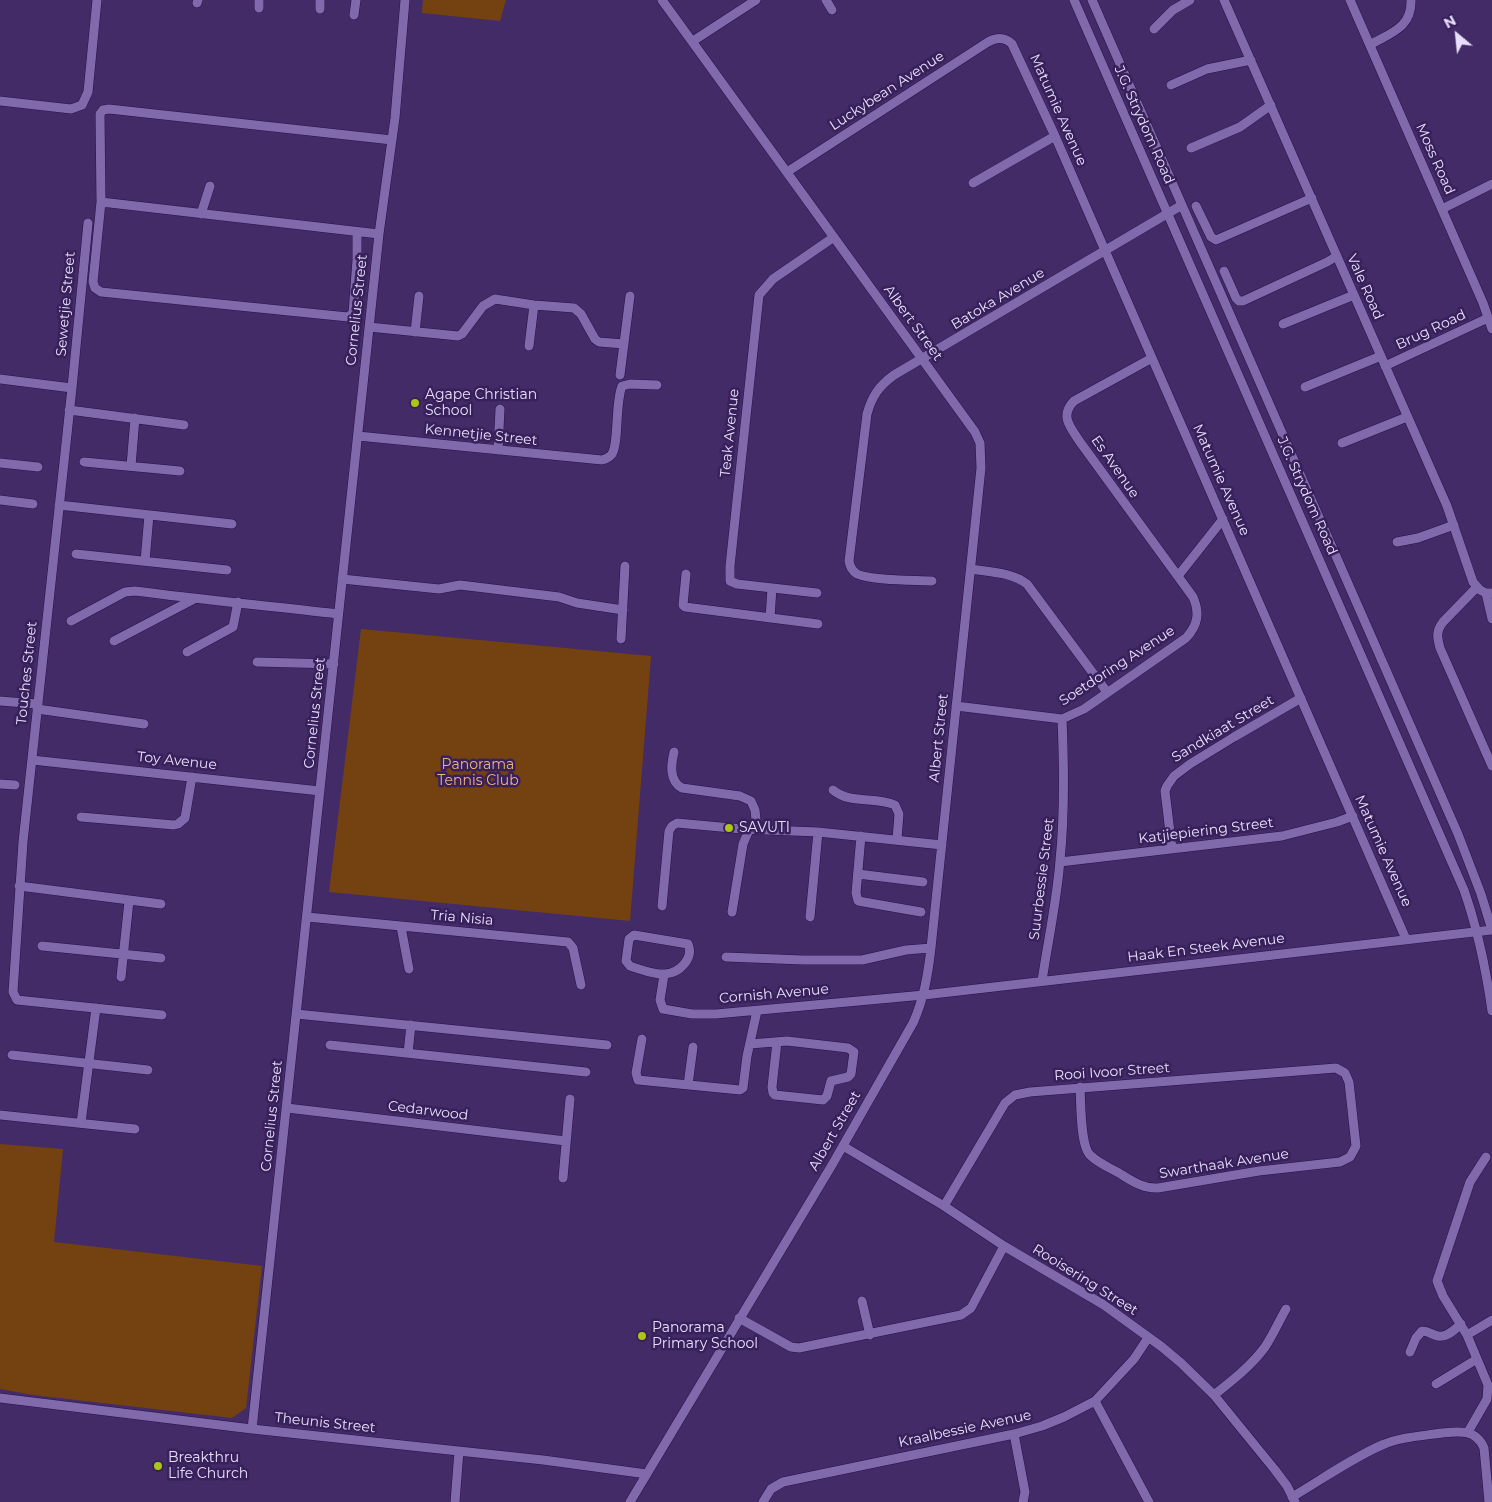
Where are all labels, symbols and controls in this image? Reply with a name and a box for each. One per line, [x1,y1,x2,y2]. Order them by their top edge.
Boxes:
north arrow [1432,10,1482,60]
text: N [1441,11,1459,32]
street label: Luckybean Avenue [827,48,947,134]
street label: Matumie Avenue [1026,52,1090,168]
street label: J.G. Strydom Road [1110,63,1178,187]
street label: Moss Road [1412,121,1458,197]
street label: Sewetjie Street [53,251,79,357]
street label: Vale Road [1343,252,1387,322]
street label: Cornelius Street [343,254,371,366]
street label: Batoka Avenue [948,265,1048,333]
street label: Albert Street [880,282,946,364]
street label: Brug Road [1393,306,1469,354]
place label: Agape Christian School [425,387,537,420]
street label: Teak Avenue [717,388,743,478]
marker: Agape Christian School [409,397,421,409]
street label: Kennetjie Street [424,421,538,449]
street label: Matumie Avenue [1189,422,1253,538]
street label: Es Avenue [1087,432,1143,502]
street label: J.G. Strydom Road [1273,434,1341,558]
street label: Touches Street [13,620,41,726]
street label: Soetdoring Avenue [1056,622,1178,710]
street label: Cornelius Street [301,657,329,769]
street label: Sandkiaat Street [1169,692,1277,766]
street label: Albert Street [926,693,952,783]
street label: Toy Avenue [136,748,218,774]
park label: Panorama Tennis Club [437,757,519,790]
street label: Matumie Avenue [1351,793,1415,909]
street label: Katjiepiering Street [1138,814,1274,848]
street label: Suurbessie Street [1026,817,1058,941]
place label: SAVUTI [739,820,790,836]
marker: SAVUTI [723,822,735,834]
street label: Tria Nisia [430,907,494,929]
street label: Haak En Steek Avenue [1126,930,1286,966]
street label: Cornish Avenue [719,981,829,1007]
street label: Cornelius Street [258,1060,286,1172]
street label: Rooi Ivoor Street [1054,1060,1170,1084]
street label: Albert Street [805,1088,865,1174]
street label: Cedarwood [387,1098,469,1124]
street label: Swarthaak Avenue [1158,1145,1290,1183]
street label: Rooisering Street [1029,1241,1141,1319]
place label: Panorama Primary School [652,1320,758,1352]
marker: Panorama Primary School [636,1330,648,1342]
street label: Kraalbessie Avenue [897,1407,1033,1451]
street label: Theunis Street [274,1409,376,1437]
place label: Breakthru Life Church [168,1450,248,1482]
marker: Breakthru Life Church [152,1460,164,1472]

